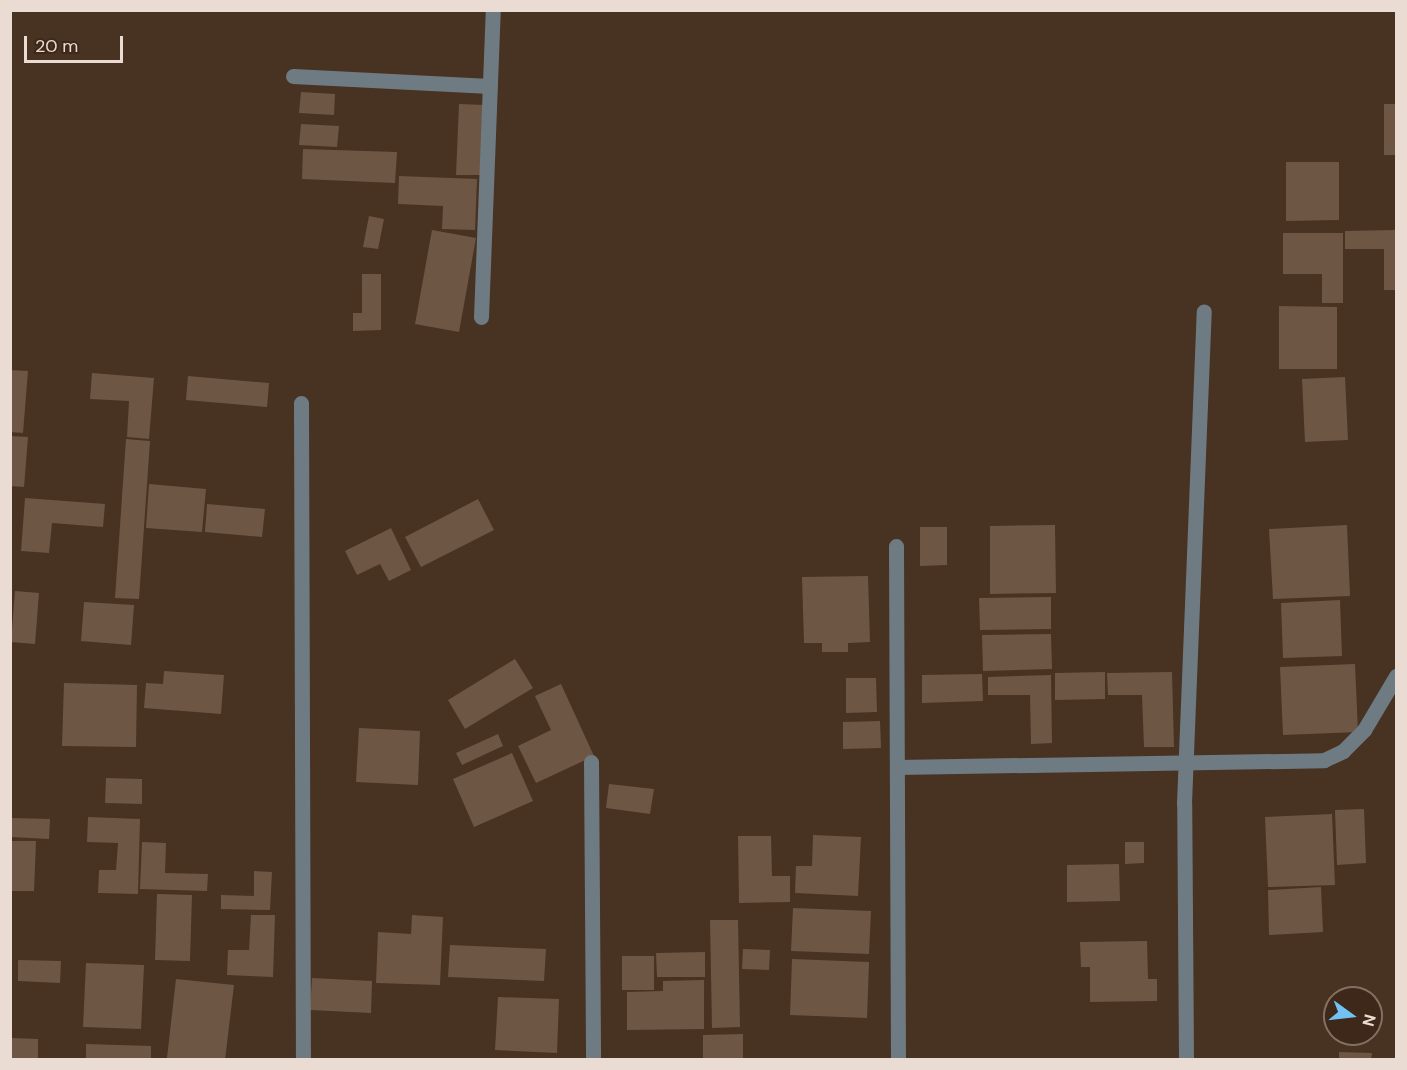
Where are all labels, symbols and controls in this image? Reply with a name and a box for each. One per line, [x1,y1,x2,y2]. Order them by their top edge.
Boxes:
scale bar [27,24,126,62]
text: 20 m [35,34,78,58]
north arrow [1323,986,1383,1046]
text: N [1357,1012,1381,1029]

